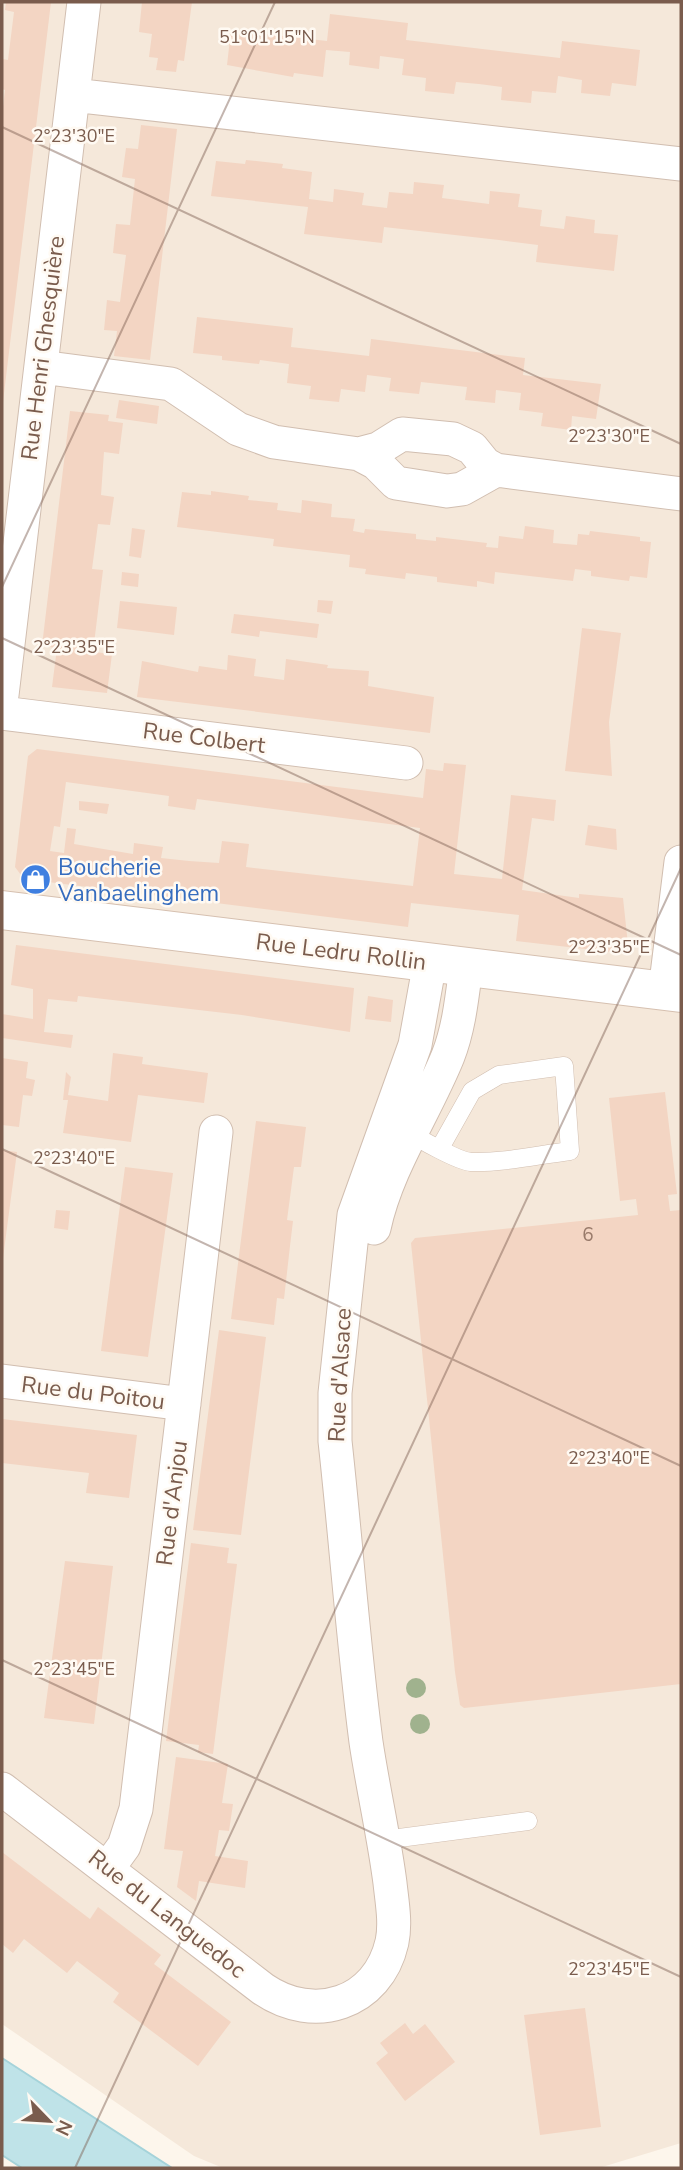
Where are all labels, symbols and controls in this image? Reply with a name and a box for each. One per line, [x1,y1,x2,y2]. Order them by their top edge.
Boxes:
text: 51°01'15"N [219,25,315,49]
text: 2°23'30"E [33,124,115,148]
street label: Rue Henri Ghesquière [14,234,72,462]
text: 2°23'30"E [568,424,650,448]
text: 2°23'35"E [33,635,115,659]
street label: Rue Colbert [141,715,268,761]
place label: Boucherie Vanbaelinghem [57,852,219,909]
shop icon: Boucherie Vanbaelinghem [18,863,52,897]
street label: Rue Ledru Rollin [254,926,428,978]
text: 2°23'35"E [568,935,650,959]
text: 2°23'40"E [33,1146,115,1170]
house number: 6 [582,1222,594,1248]
street label: Rue d'Alsace [321,1307,359,1443]
street label: Rue du Poitou [19,1369,167,1417]
street label: Rue d'Anjou [149,1439,195,1567]
text: 2°23'40"E [568,1446,650,1470]
text: 2°23'45"E [33,1657,115,1681]
street label: Rue du Languedoc [82,1843,252,1985]
text: 2°23'45"E [568,1957,650,1981]
north arrow [14,2086,84,2156]
text: N [49,2116,78,2140]

